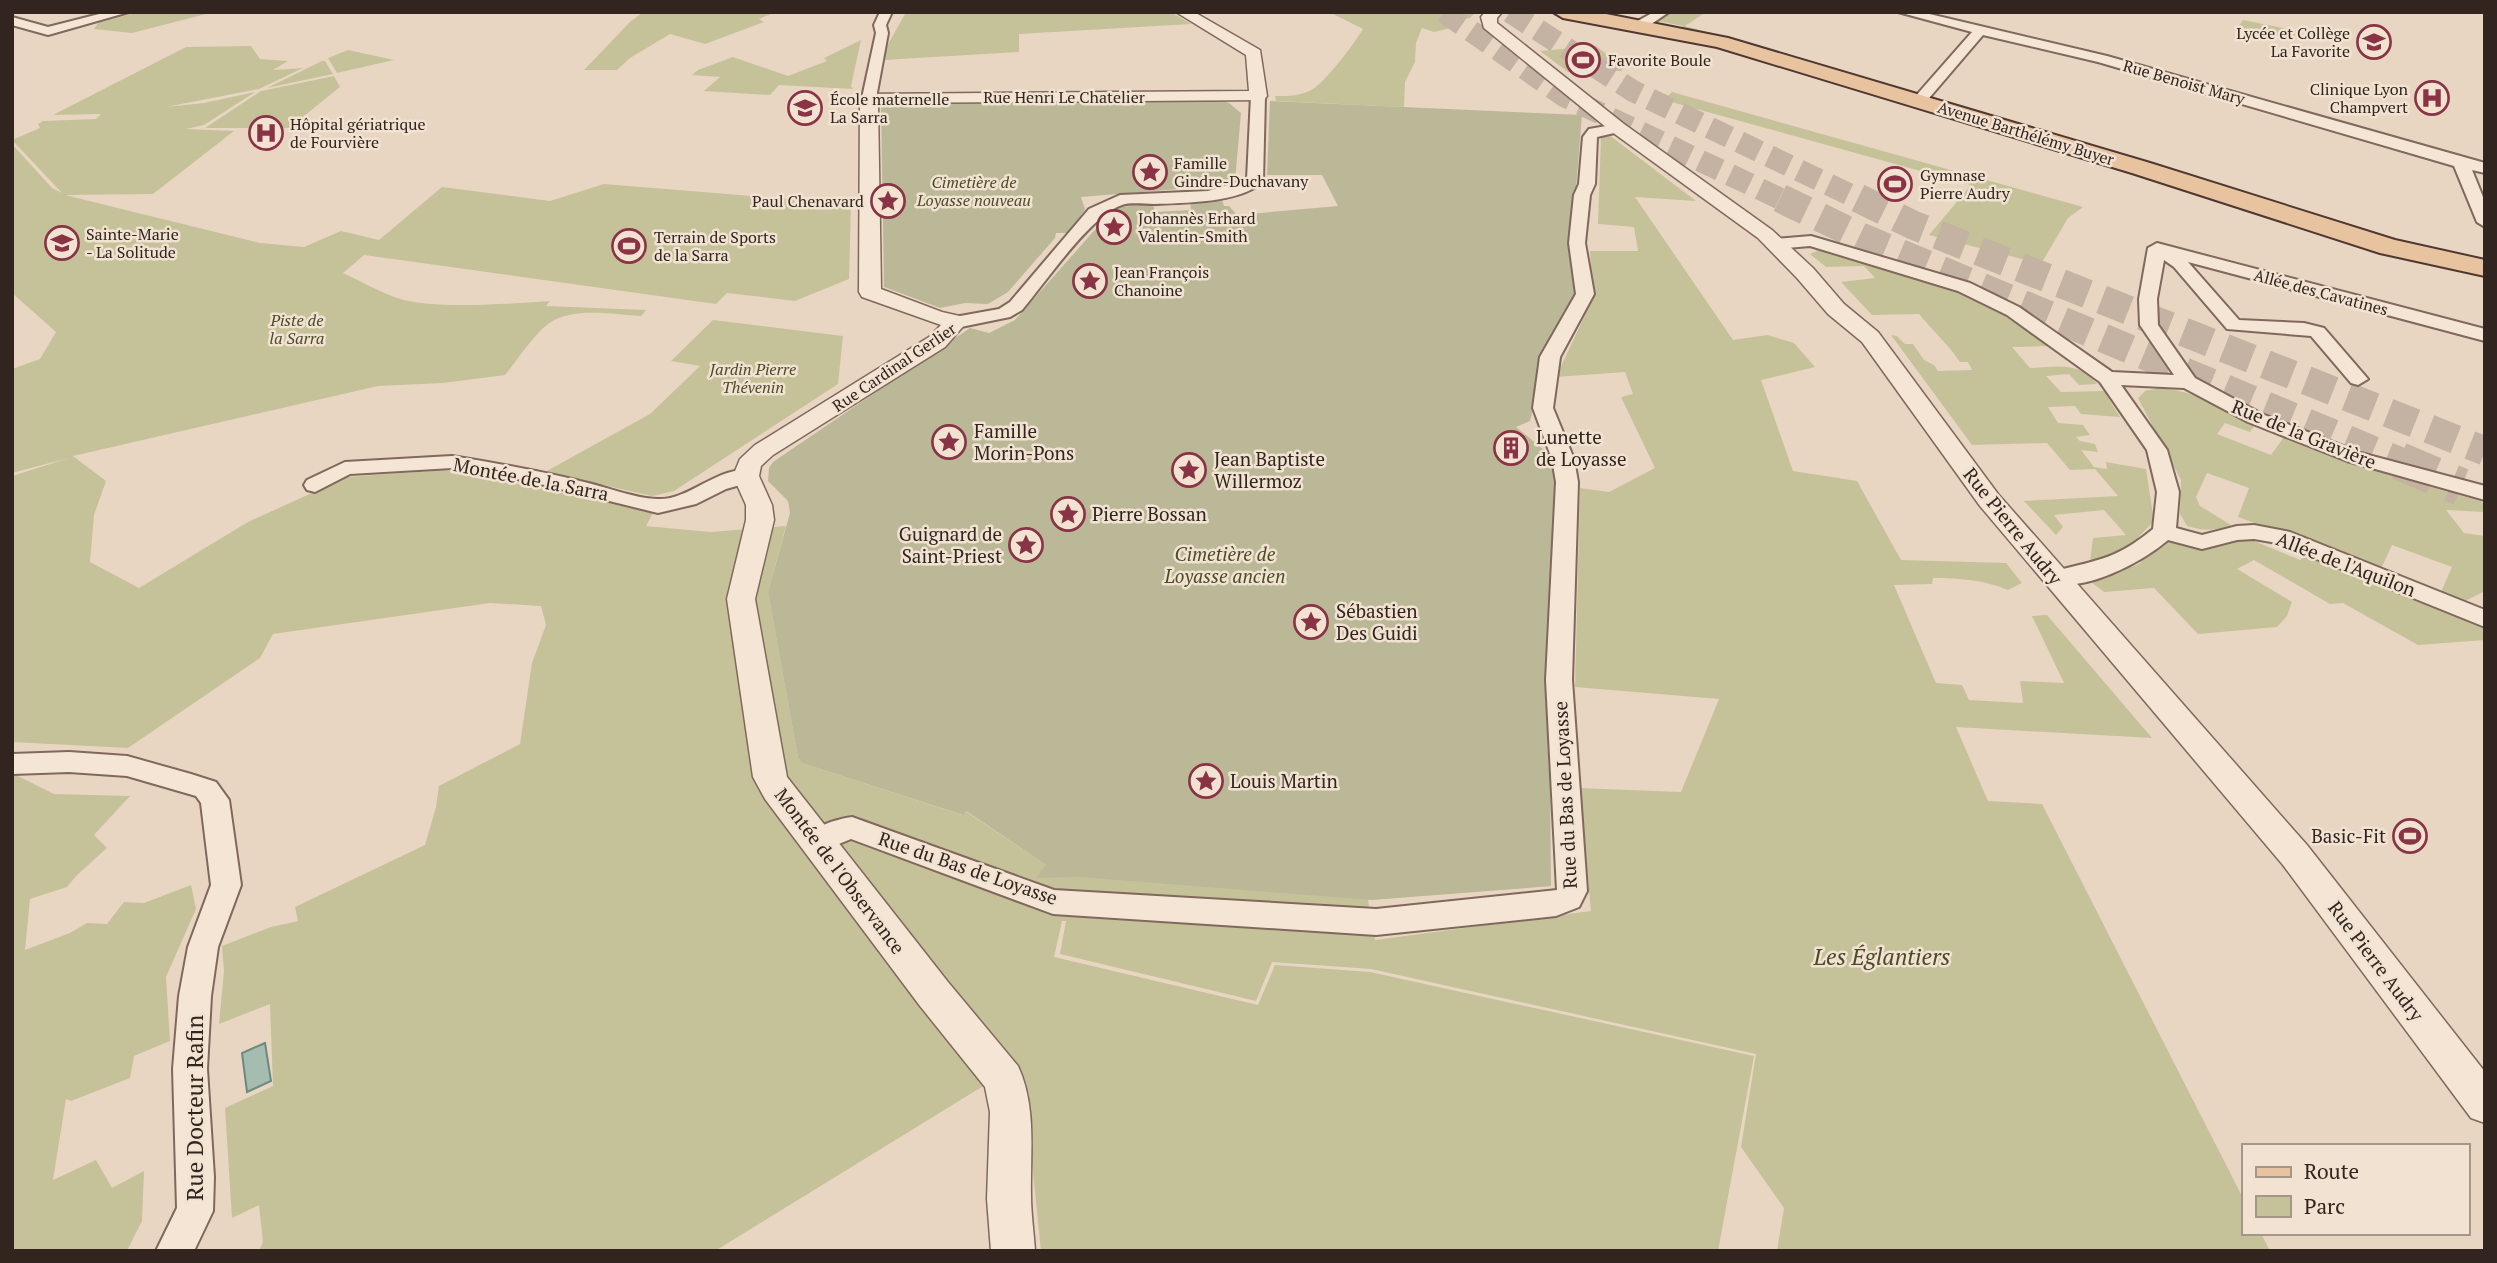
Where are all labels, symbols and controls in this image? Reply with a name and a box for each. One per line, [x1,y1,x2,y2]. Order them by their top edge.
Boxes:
place label: Lycée et Collège La Favorite [2236,22,2350,62]
school or university icon: Lycée et Collège La Favorite [2355,23,2393,61]
sports icon: Favorite Boule [1564,41,1602,79]
place label: Favorite Boule [1608,49,1711,71]
street label: Rue Benoist Mary [2121,54,2248,110]
place label: Clinique Lyon Champvert [2310,78,2408,118]
hospital icon: Clinique Lyon Champvert [2413,79,2451,117]
street label: Rue Henri Le Chatelier [983,86,1146,108]
place label: École maternelle La Sarra [830,88,949,128]
school or university icon: École maternelle La Sarra [786,89,824,127]
street label: Avenue Barthélémy Buyer [1935,96,2118,171]
place label: Hôpital gériatrique de Fourvière [290,113,426,153]
hospital icon: Hôpital gériatrique de Fourvière [247,114,285,152]
place label: Famille Gindre-Duchavany [1174,152,1309,192]
place icon: Famille Gindre-Duchavany [1131,153,1169,191]
place label: Gymnase Pierre Audry [1920,164,2011,204]
sports icon: Gymnase Pierre Audry [1876,165,1914,203]
park label: Cimetière de Loyasse nouveau [916,171,1031,211]
place icon: Paul Chenavard [869,182,907,220]
place label: Paul Chenavard [752,190,864,212]
place label: Johannès Erhard Valentin-Smith [1138,207,1256,247]
place icon: Johannès Erhard Valentin-Smith [1095,208,1133,246]
place label: Sainte-Marie - La Solitude [86,223,179,263]
school or university icon: Sainte-Marie - La Solitude [43,224,81,262]
place label: Terrain de Sports de la Sarra [654,226,776,266]
sports icon: Terrain de Sports de la Sarra [610,227,648,265]
place label: Jean François Chanoine [1114,261,1209,301]
place icon: Jean François Chanoine [1071,262,1109,300]
street label: Allée des Cavatines [2251,264,2391,321]
park label: Piste de la Sarra [270,309,324,349]
street label: Rue Cardinal Gerlier [828,317,961,417]
park label: Jardin Pierre Thévenin [709,358,796,398]
street label: Rue de la Gravière [2228,393,2380,474]
place label: Famille Morin-Pons [974,418,1074,465]
place icon: Famille Morin-Pons [930,423,968,461]
place label: Lunette de Loyasse [1536,424,1627,471]
building icon: Lunette de Loyasse [1492,429,1530,467]
place label: Jean Baptiste Willermoz [1214,446,1325,493]
street label: Montée de la Sarra [451,451,611,506]
place icon: Jean Baptiste Willermoz [1170,451,1208,489]
street label: Rue Pierre Audry [1958,462,2069,590]
place icon: Pierre Bossan [1049,495,1087,533]
place label: Pierre Bossan [1092,501,1207,526]
place label: Guignard de Saint-Priest [899,521,1002,568]
street label: Allée de l'Aquilon [2273,525,2419,602]
place icon: Guignard de Saint-Priest [1007,526,1045,564]
park label: Cimetière de Loyasse ancien [1164,541,1285,588]
place label: Sébastien Des Guidi [1336,598,1418,645]
place icon: Sébastien Des Guidi [1292,603,1330,641]
street label: Rue du Bas de Loyasse [1547,701,1582,890]
place icon: Louis Martin [1187,762,1225,800]
place label: Louis Martin [1230,768,1338,793]
street label: Montée de l'Observance [770,783,911,959]
sports icon: Basic-Fit [2391,817,2429,855]
place label: Basic-Fit [2311,823,2386,848]
street label: Rue du Bas de Loyasse [875,825,1061,910]
street label: Rue Pierre Audry [2323,896,2430,1026]
park label: Les Églantiers [1813,941,1950,972]
street label: Rue Docteur Rafin [179,1015,210,1201]
legend [2242,1144,2469,1235]
text: Route [2304,1157,2359,1185]
text: Parc [2304,1192,2345,1220]

